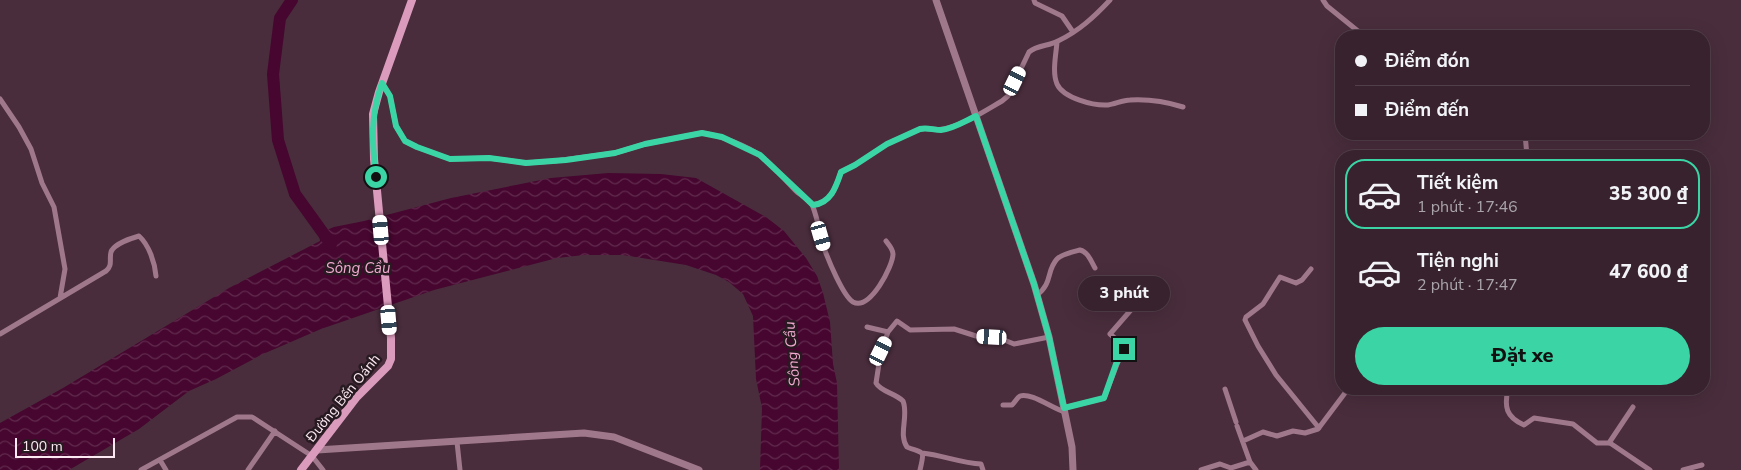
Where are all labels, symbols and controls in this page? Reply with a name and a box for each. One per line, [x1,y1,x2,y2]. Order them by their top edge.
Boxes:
text: Điểm đón [1385,48,1470,74]
car [1001,64,1028,98]
text: Điểm đến [1385,97,1469,123]
route start [365,166,387,188]
text: Tiết kiệm [1417,170,1498,196]
icon: car [1357,172,1402,217]
text: 35 300 ₫ [1609,181,1688,207]
text: 1 phút · 17:46 [1417,196,1518,218]
car [372,214,389,246]
car [809,220,832,252]
text: Tiện nghi [1417,248,1499,274]
icon: car [1357,250,1402,295]
water label: Sông Cầu [326,258,390,278]
text: 47 600 ₫ [1609,259,1688,285]
text: 2 phút · 17:47 [1417,274,1518,296]
callout: 3 phút [1078,276,1170,312]
text: 3 phút [1099,282,1149,304]
car [380,304,397,336]
water label: Sông Cầu [779,321,805,387]
button: Đặt xe [1355,327,1690,385]
car [976,329,1007,345]
car [867,334,894,368]
route end [1113,338,1135,360]
street label: Đường Bến Oánh [301,350,384,447]
scale bar [15,435,115,458]
text: 100 m [22,437,63,456]

